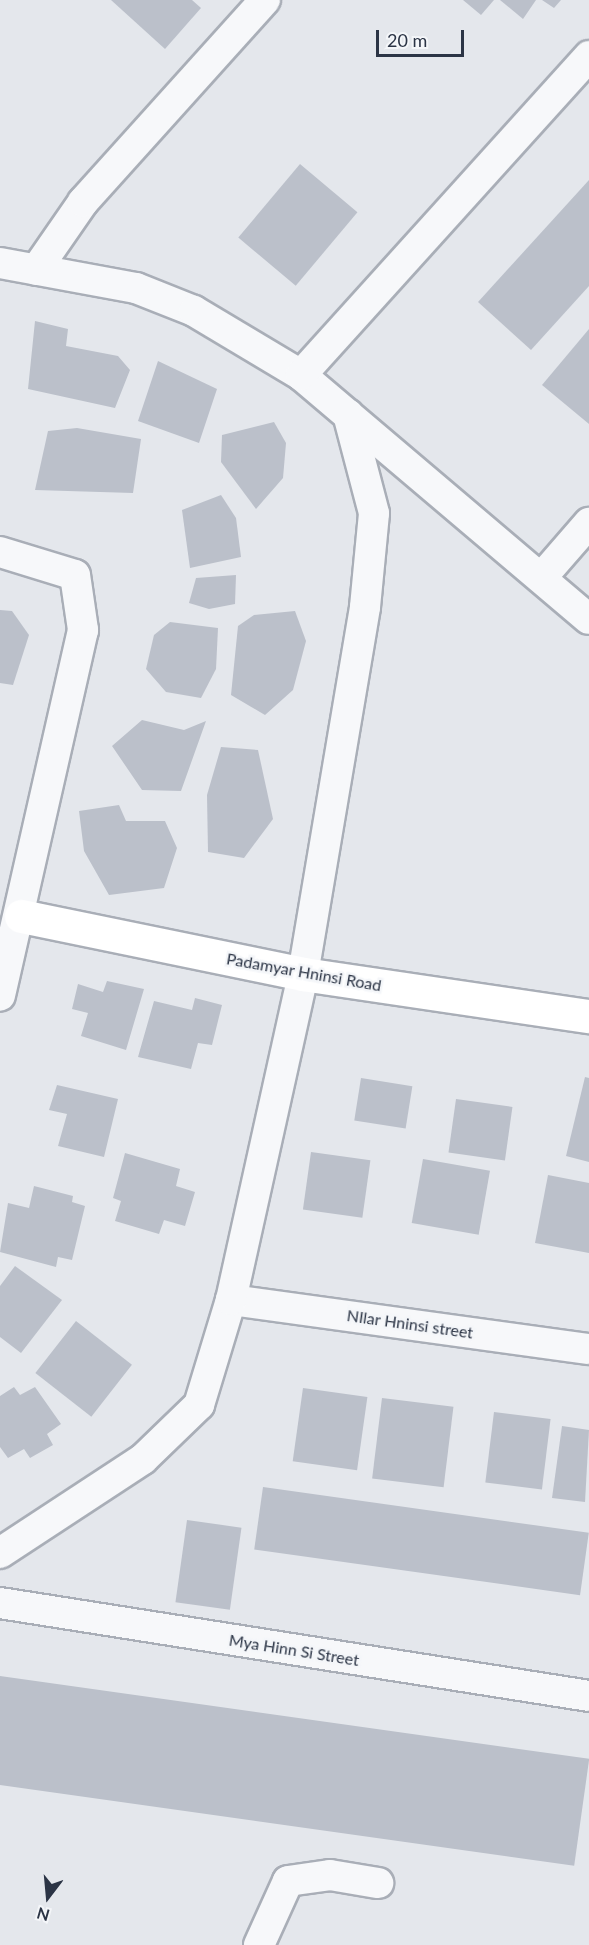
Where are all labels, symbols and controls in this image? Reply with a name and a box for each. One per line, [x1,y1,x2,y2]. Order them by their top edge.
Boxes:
scale bar [379,18,468,56]
text: 20 m [387,29,427,51]
street label: Padamyar Hninsi Road [225,949,383,995]
street label: NIlar Hninsi street [345,1306,475,1342]
street label: Mya Hinn Si Street [228,1630,360,1670]
north arrow [18,1867,78,1927]
text: N [34,1904,51,1926]

